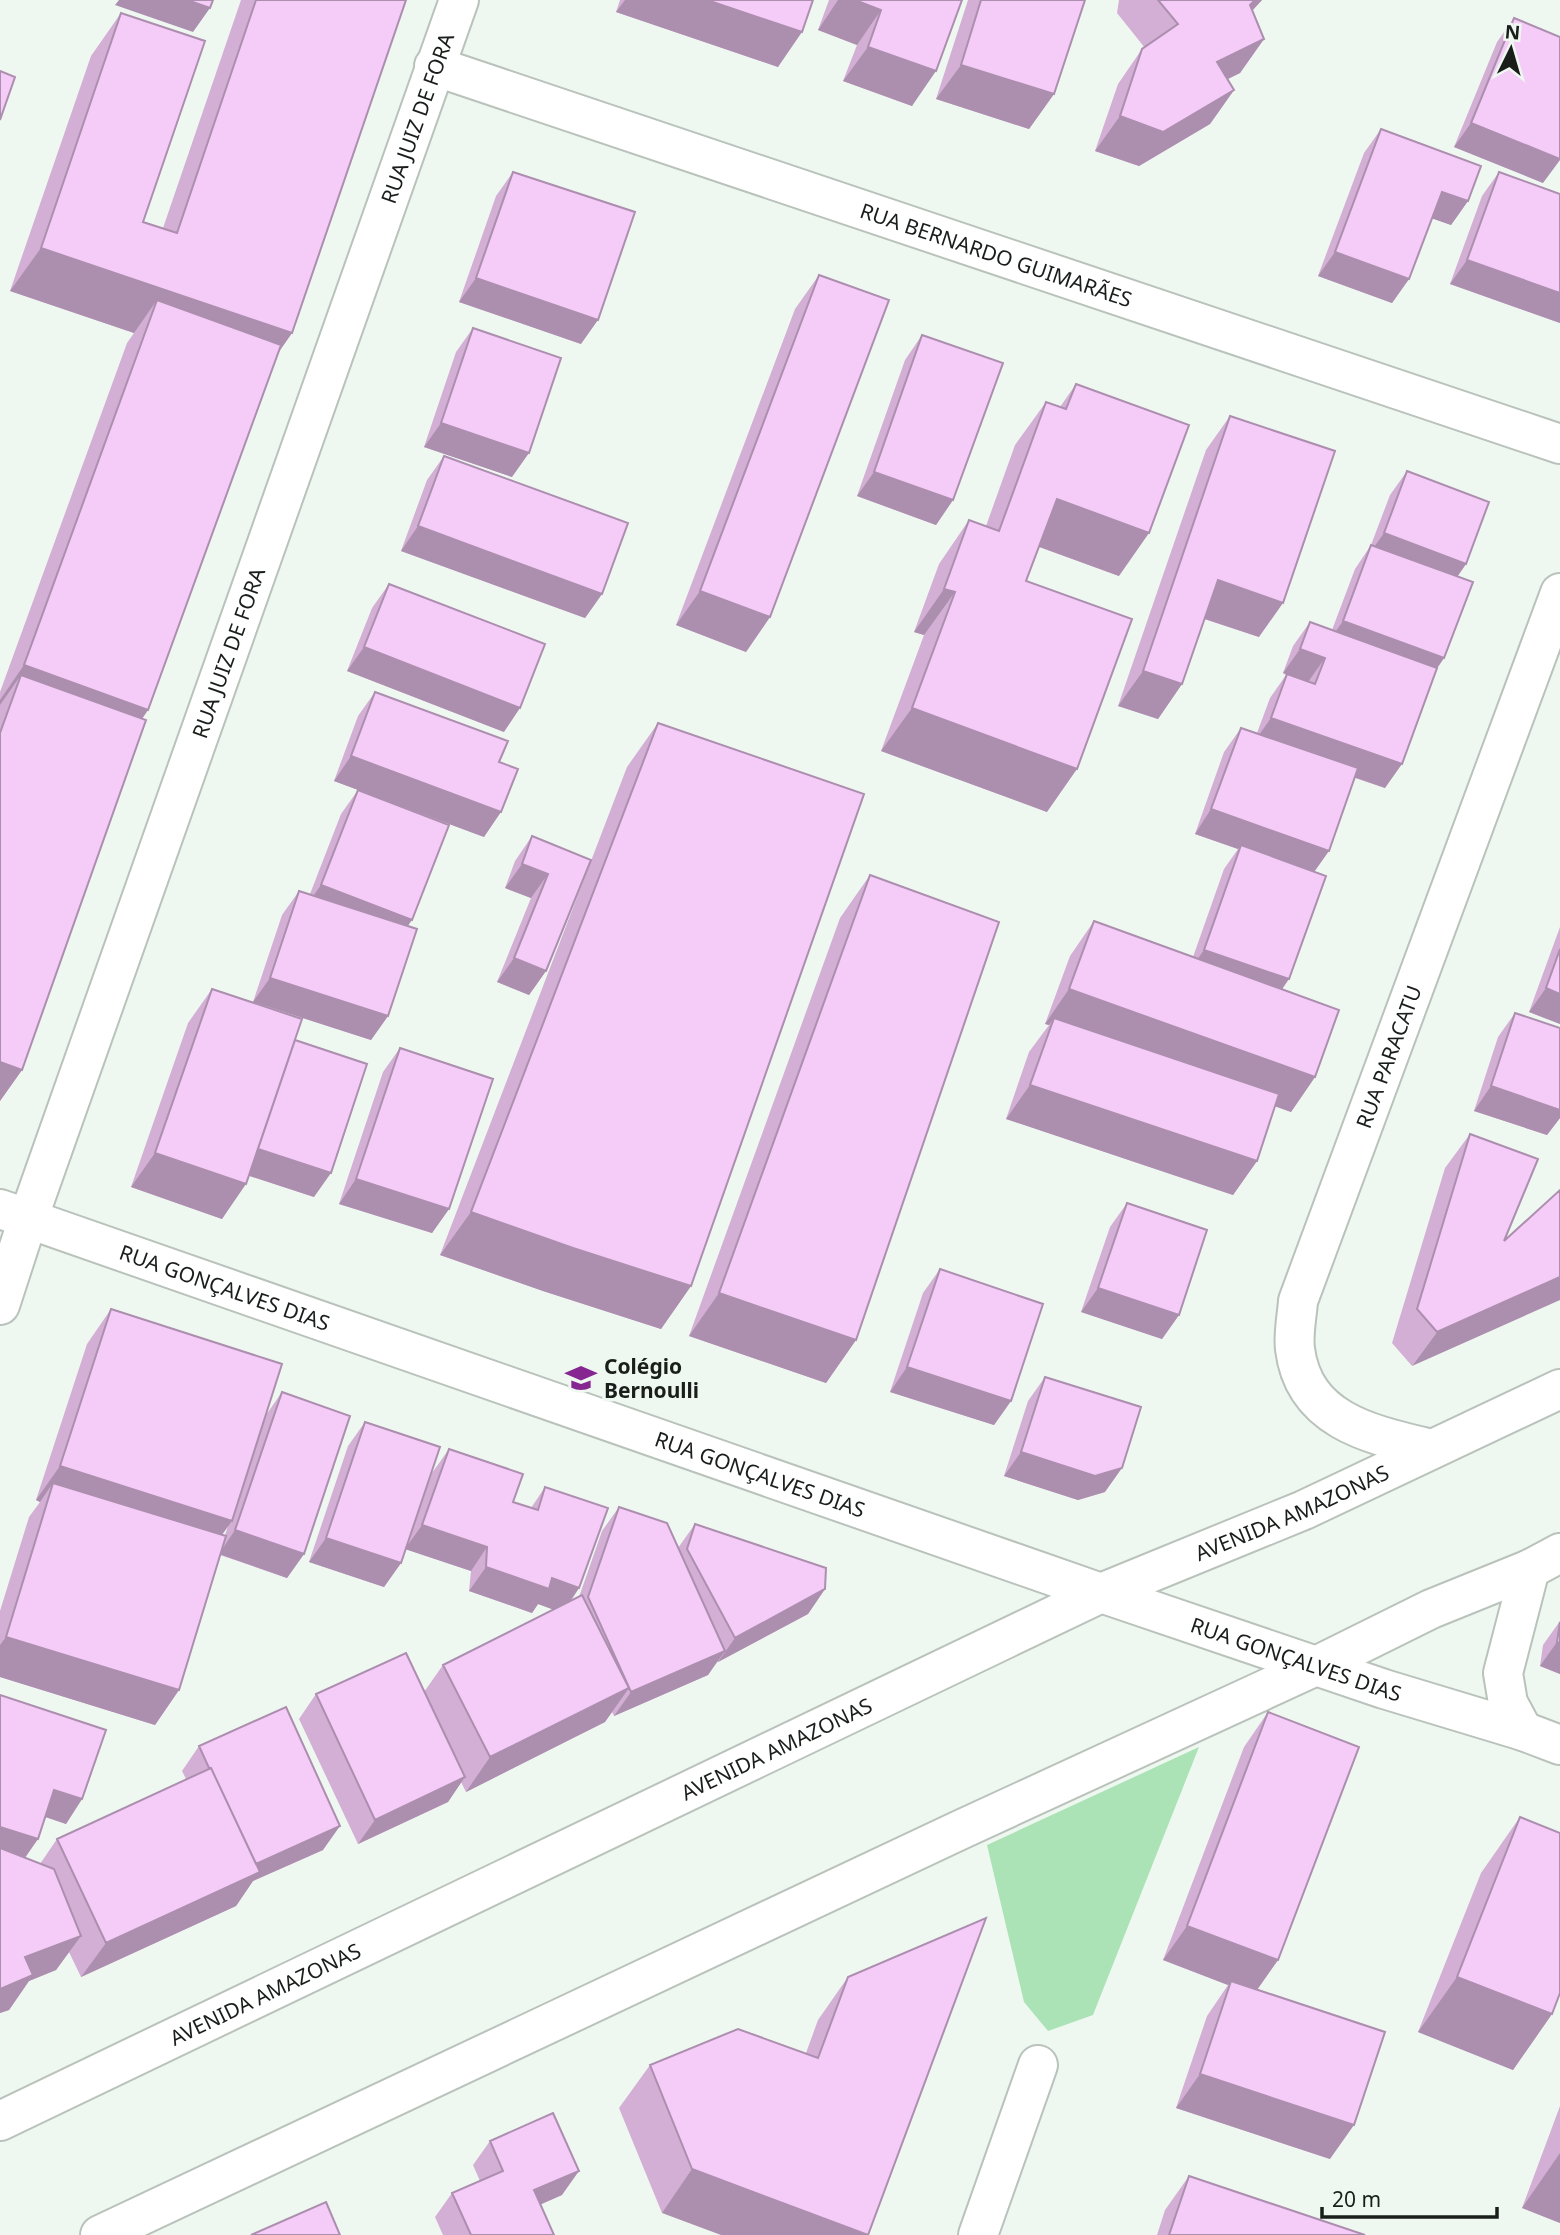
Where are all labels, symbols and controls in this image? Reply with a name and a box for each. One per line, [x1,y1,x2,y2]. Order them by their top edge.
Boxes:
north arrow [1476,14,1546,84]
text: N [1504,18,1521,46]
street label: RUA JUIZ DE FORA [374,29,460,207]
street label: RUA BERNARDO GUIMARÃES [857,196,1136,313]
street label: RUA JUIZ DE FORA [185,563,271,742]
street label: RUA PARACATU [1349,981,1428,1132]
street label: RUA GONÇALVES DIAS [116,1238,334,1337]
place label: Colégio Bernoulli [604,1352,699,1404]
school or university icon: Colégio Bernoulli [564,1361,598,1395]
street label: RUA GONÇALVES DIAS [651,1425,869,1524]
street label: AVENIDA AMAZONAS [1191,1458,1393,1567]
street label: RUA GONÇALVES DIAS [1187,1610,1405,1707]
street label: AVENIDA AMAZONAS [676,1691,877,1806]
street label: AVENIDA AMAZONAS [165,1936,365,2052]
scale bar [1322,2176,1497,2220]
text: 20 m [1332,2185,1381,2213]

